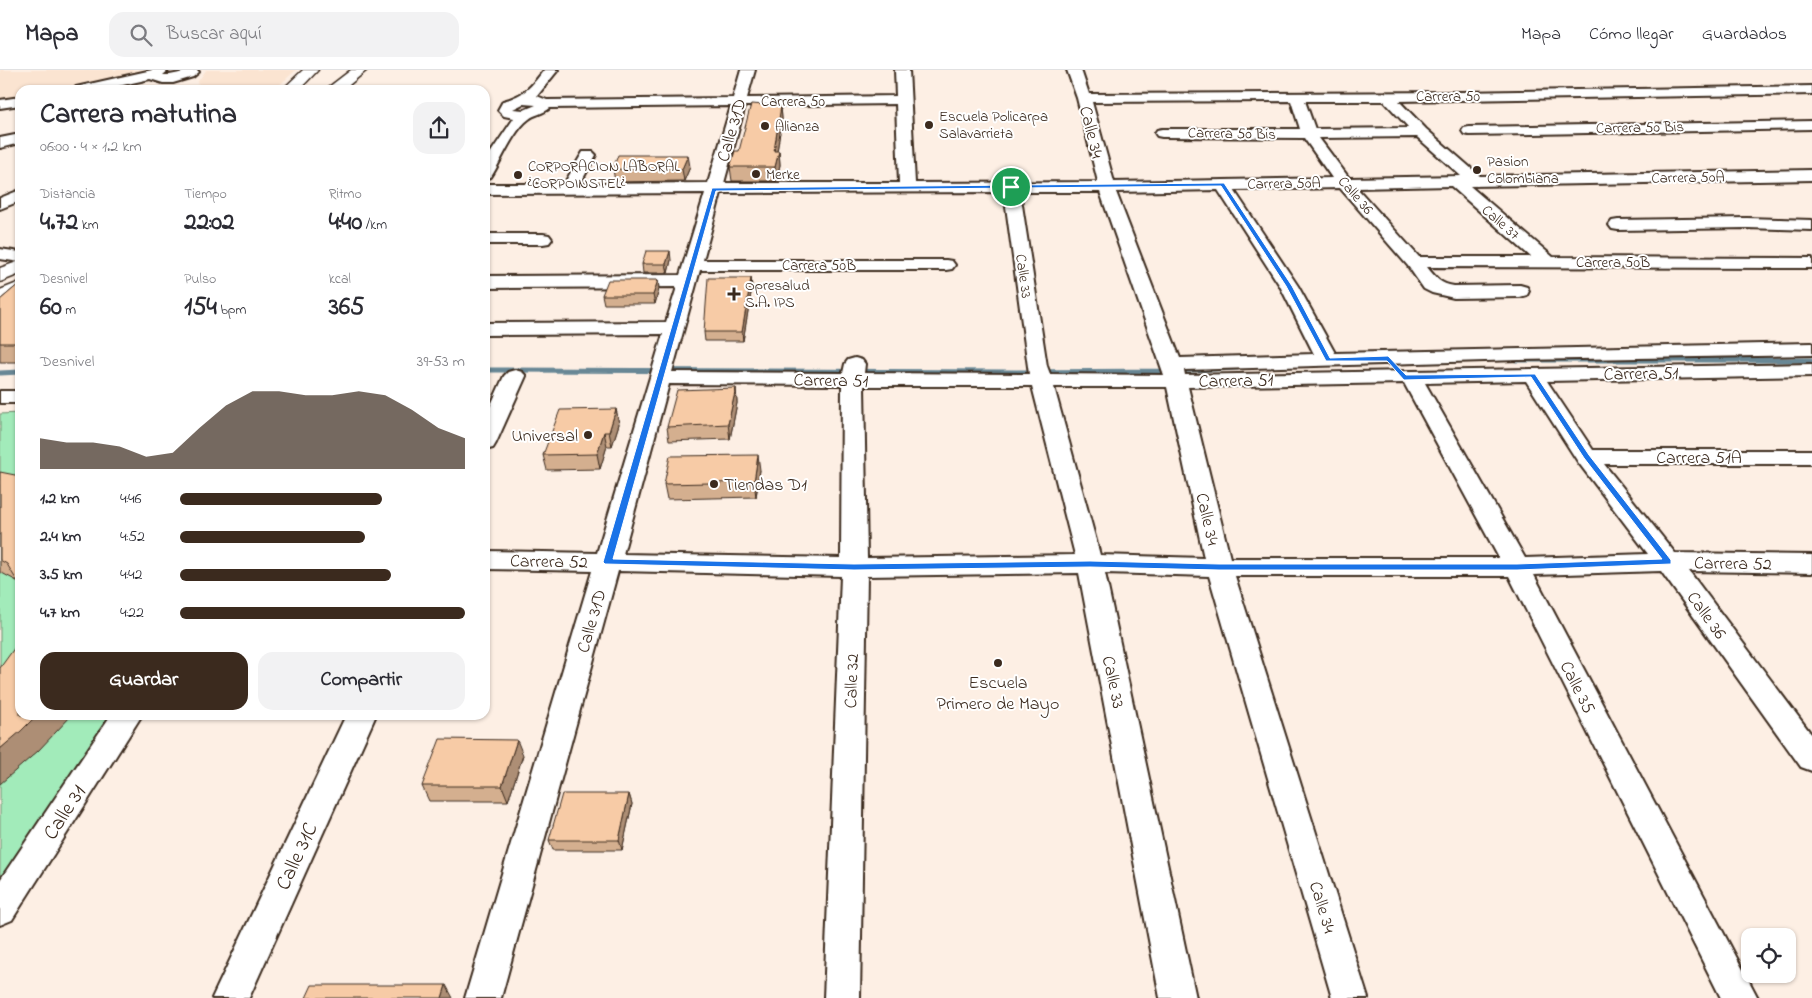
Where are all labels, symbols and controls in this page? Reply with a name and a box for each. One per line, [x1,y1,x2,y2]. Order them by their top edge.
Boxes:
search box [109,12,459,57]
text: Mapa [25,17,79,52]
icon: search [127,21,155,49]
text: Buscar aquí [167,21,262,48]
text: Mapa [1521,22,1561,48]
text: Cómo llegar [1589,22,1674,48]
text: Guardados [1702,22,1787,48]
street label: Carrera 50 [1416,86,1480,108]
street label: Carrera 50 [761,91,825,113]
text: Carrera matutina [40,95,237,136]
street label: Calle 31D [712,96,754,165]
button: share [413,102,465,154]
street label: Calle 34 [1071,104,1109,162]
place label: Escuela Policarpa Salavarrieta [939,106,1048,145]
place label: Alianza [775,116,819,138]
street label: Carrera 50 Bis [1596,116,1684,140]
marker: Escuela Policarpa Salavarrieta [923,119,935,131]
marker: Alianza [759,120,771,132]
street label: Carrera 50 Bis [1188,122,1276,146]
text: 06:00 · 4 × 1.2 km [40,135,142,159]
place label: Pasion Colombiana [1487,151,1559,190]
place label: CORPORACION LABORAL ¿CORPOINSTEL¿ [527,156,680,195]
place label: Merke [766,164,800,186]
marker: Pasion Colombiana [1471,164,1483,176]
pin [990,166,1032,208]
street label: Carrera 50A [1651,166,1725,190]
marker: Merke [750,168,762,180]
marker: CORPORACION LABORAL ¿CORPOINSTEL¿ [512,169,524,181]
street label: Carrera 50A [1247,172,1321,196]
street label: Calle 36 [1332,172,1378,220]
icon: arrive [997,173,1025,201]
text: Distancia [40,184,95,205]
text: Tiempo [184,184,227,205]
text: Ritmo [329,184,362,205]
street label: Calle 37 [1476,200,1524,246]
text: 4.72 [40,205,78,241]
text: 22:02 [184,205,235,241]
text: 4:40 [329,205,362,241]
text: km [78,215,99,236]
text: /km [362,215,387,236]
street label: Carrera 50B [1576,252,1650,274]
street label: Calle 33 [1009,253,1037,300]
street label: Carrera 50B [782,255,856,277]
text: Desnivel [40,269,88,290]
text: Pulso [184,269,216,290]
text: kcal [329,269,351,290]
place label: Opresalud S.A. IPS [745,275,810,314]
marker: Opresalud S.A. IPS [727,287,741,301]
text: 60 [40,290,62,326]
text: 154 [184,290,217,326]
text: 365 [329,290,364,326]
text: m [62,300,76,321]
text: bpm [217,300,246,321]
text: Desnivel [40,350,94,374]
text: 39–53 m [417,350,465,374]
street label: Carrera 51 [1603,361,1679,389]
street label: Carrera 51 [793,368,869,396]
street label: Carrera 51 [1198,368,1274,396]
place label: Universal [511,424,578,450]
marker: Universal [582,429,594,441]
street label: Carrera 51A [1656,446,1742,472]
place label: Tiendas D1 [724,473,807,499]
marker: Tiendas D1 [708,478,720,490]
text: 1.2 km [40,487,80,511]
text: 4:46 [120,487,142,511]
street label: Calle 34 [1187,491,1225,549]
text: 2.4 km [40,525,81,549]
text: 4:52 [120,525,145,549]
street label: Carrera 52 [510,549,588,577]
street label: Carrera 52 [1694,551,1772,579]
text: 3.5 km [40,563,82,587]
text: 4:42 [120,563,143,587]
street label: Calle 31D [572,587,614,656]
street label: Calle 36 [1679,587,1732,646]
text: 4.7 km [40,601,80,625]
text: 4:22 [120,601,144,625]
button: Guardar [40,652,248,710]
button: Compartir [258,652,465,710]
street label: Calle 32 [839,653,867,709]
street label: Calle 33 [1094,654,1130,711]
marker: Escuela Primero de Mayo [992,657,1004,669]
street label: Calle 35 [1552,657,1601,719]
place label: Escuela Primero de Mayo [937,671,1059,718]
street label: Calle 31 [37,780,95,846]
street label: Calle 31C [269,818,327,896]
street label: Calle 34 [1301,878,1341,937]
map controls [1741,928,1796,983]
button: locate [1741,928,1796,983]

